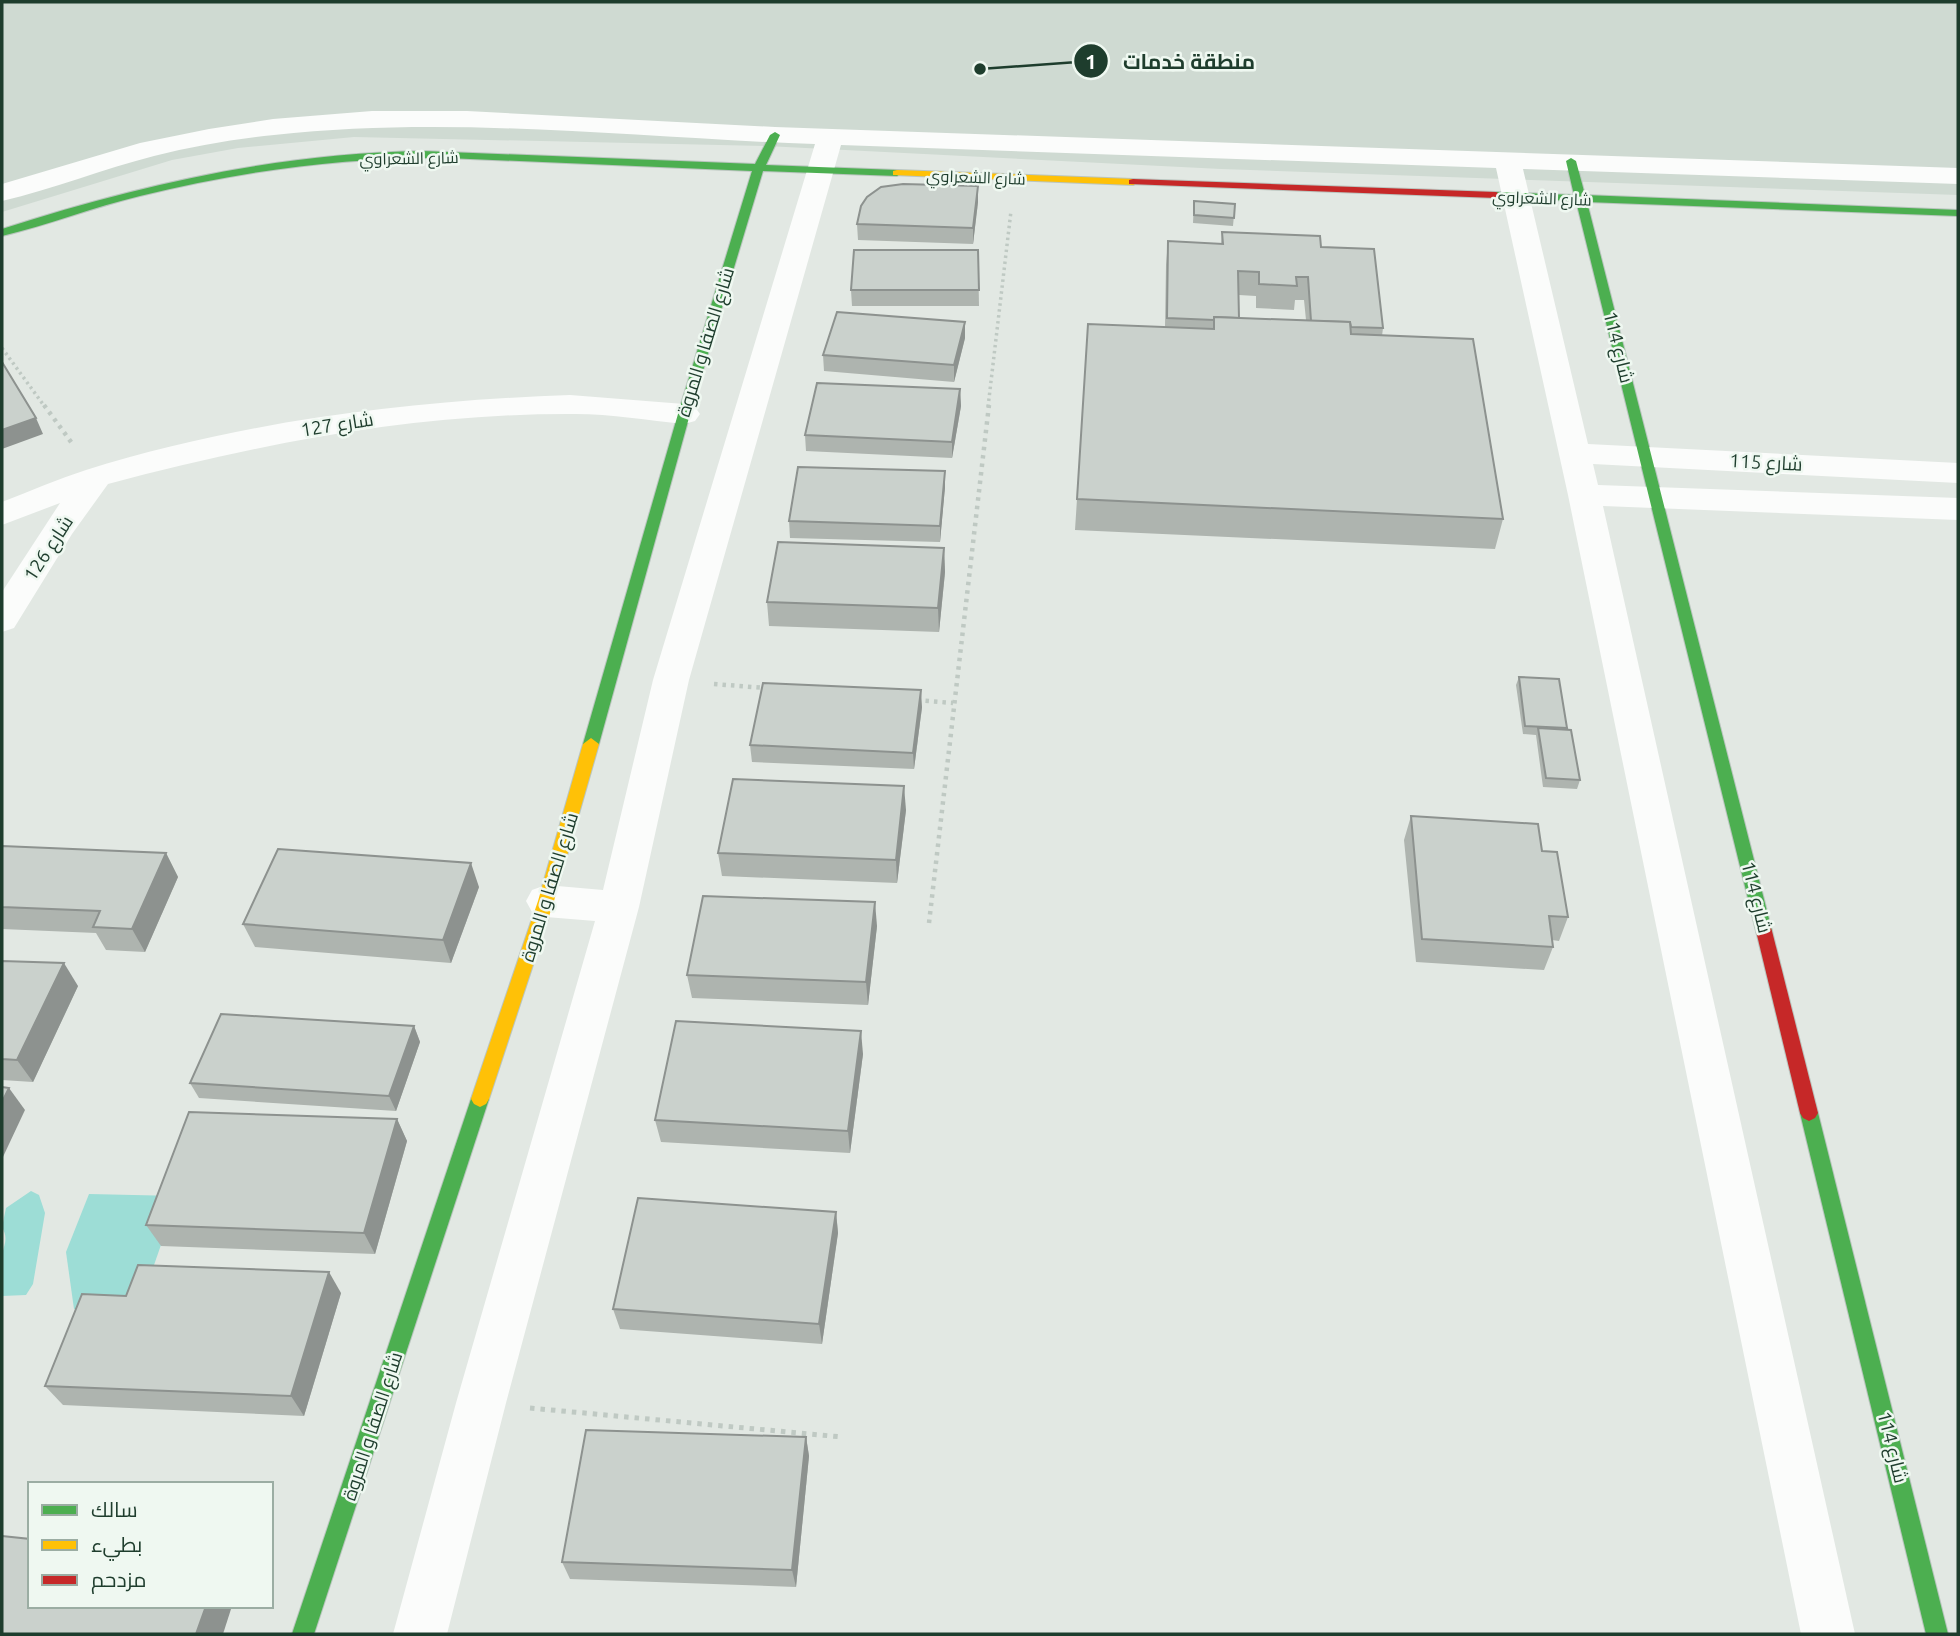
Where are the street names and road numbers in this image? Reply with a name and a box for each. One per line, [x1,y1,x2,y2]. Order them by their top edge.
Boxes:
street label: شارع الشعراوي [359,148,459,173]
street label: شارع الشعراوي [926,166,1026,193]
street label: شارع الشعراوي [1492,187,1592,214]
street label: شارع الصفا و المروة [672,265,741,420]
street label: شارع 114 [1597,309,1639,386]
street label: شارع 127 [299,407,375,444]
street label: شارع 115 [1729,449,1803,478]
street label: شارع 126 [19,511,80,586]
street label: شارع الصفا و المروة [516,810,585,965]
street label: شارع 114 [1735,859,1777,936]
street label: شارع الصفا و المروة [338,1349,409,1504]
street label: شارع 114 [1871,1409,1913,1486]

